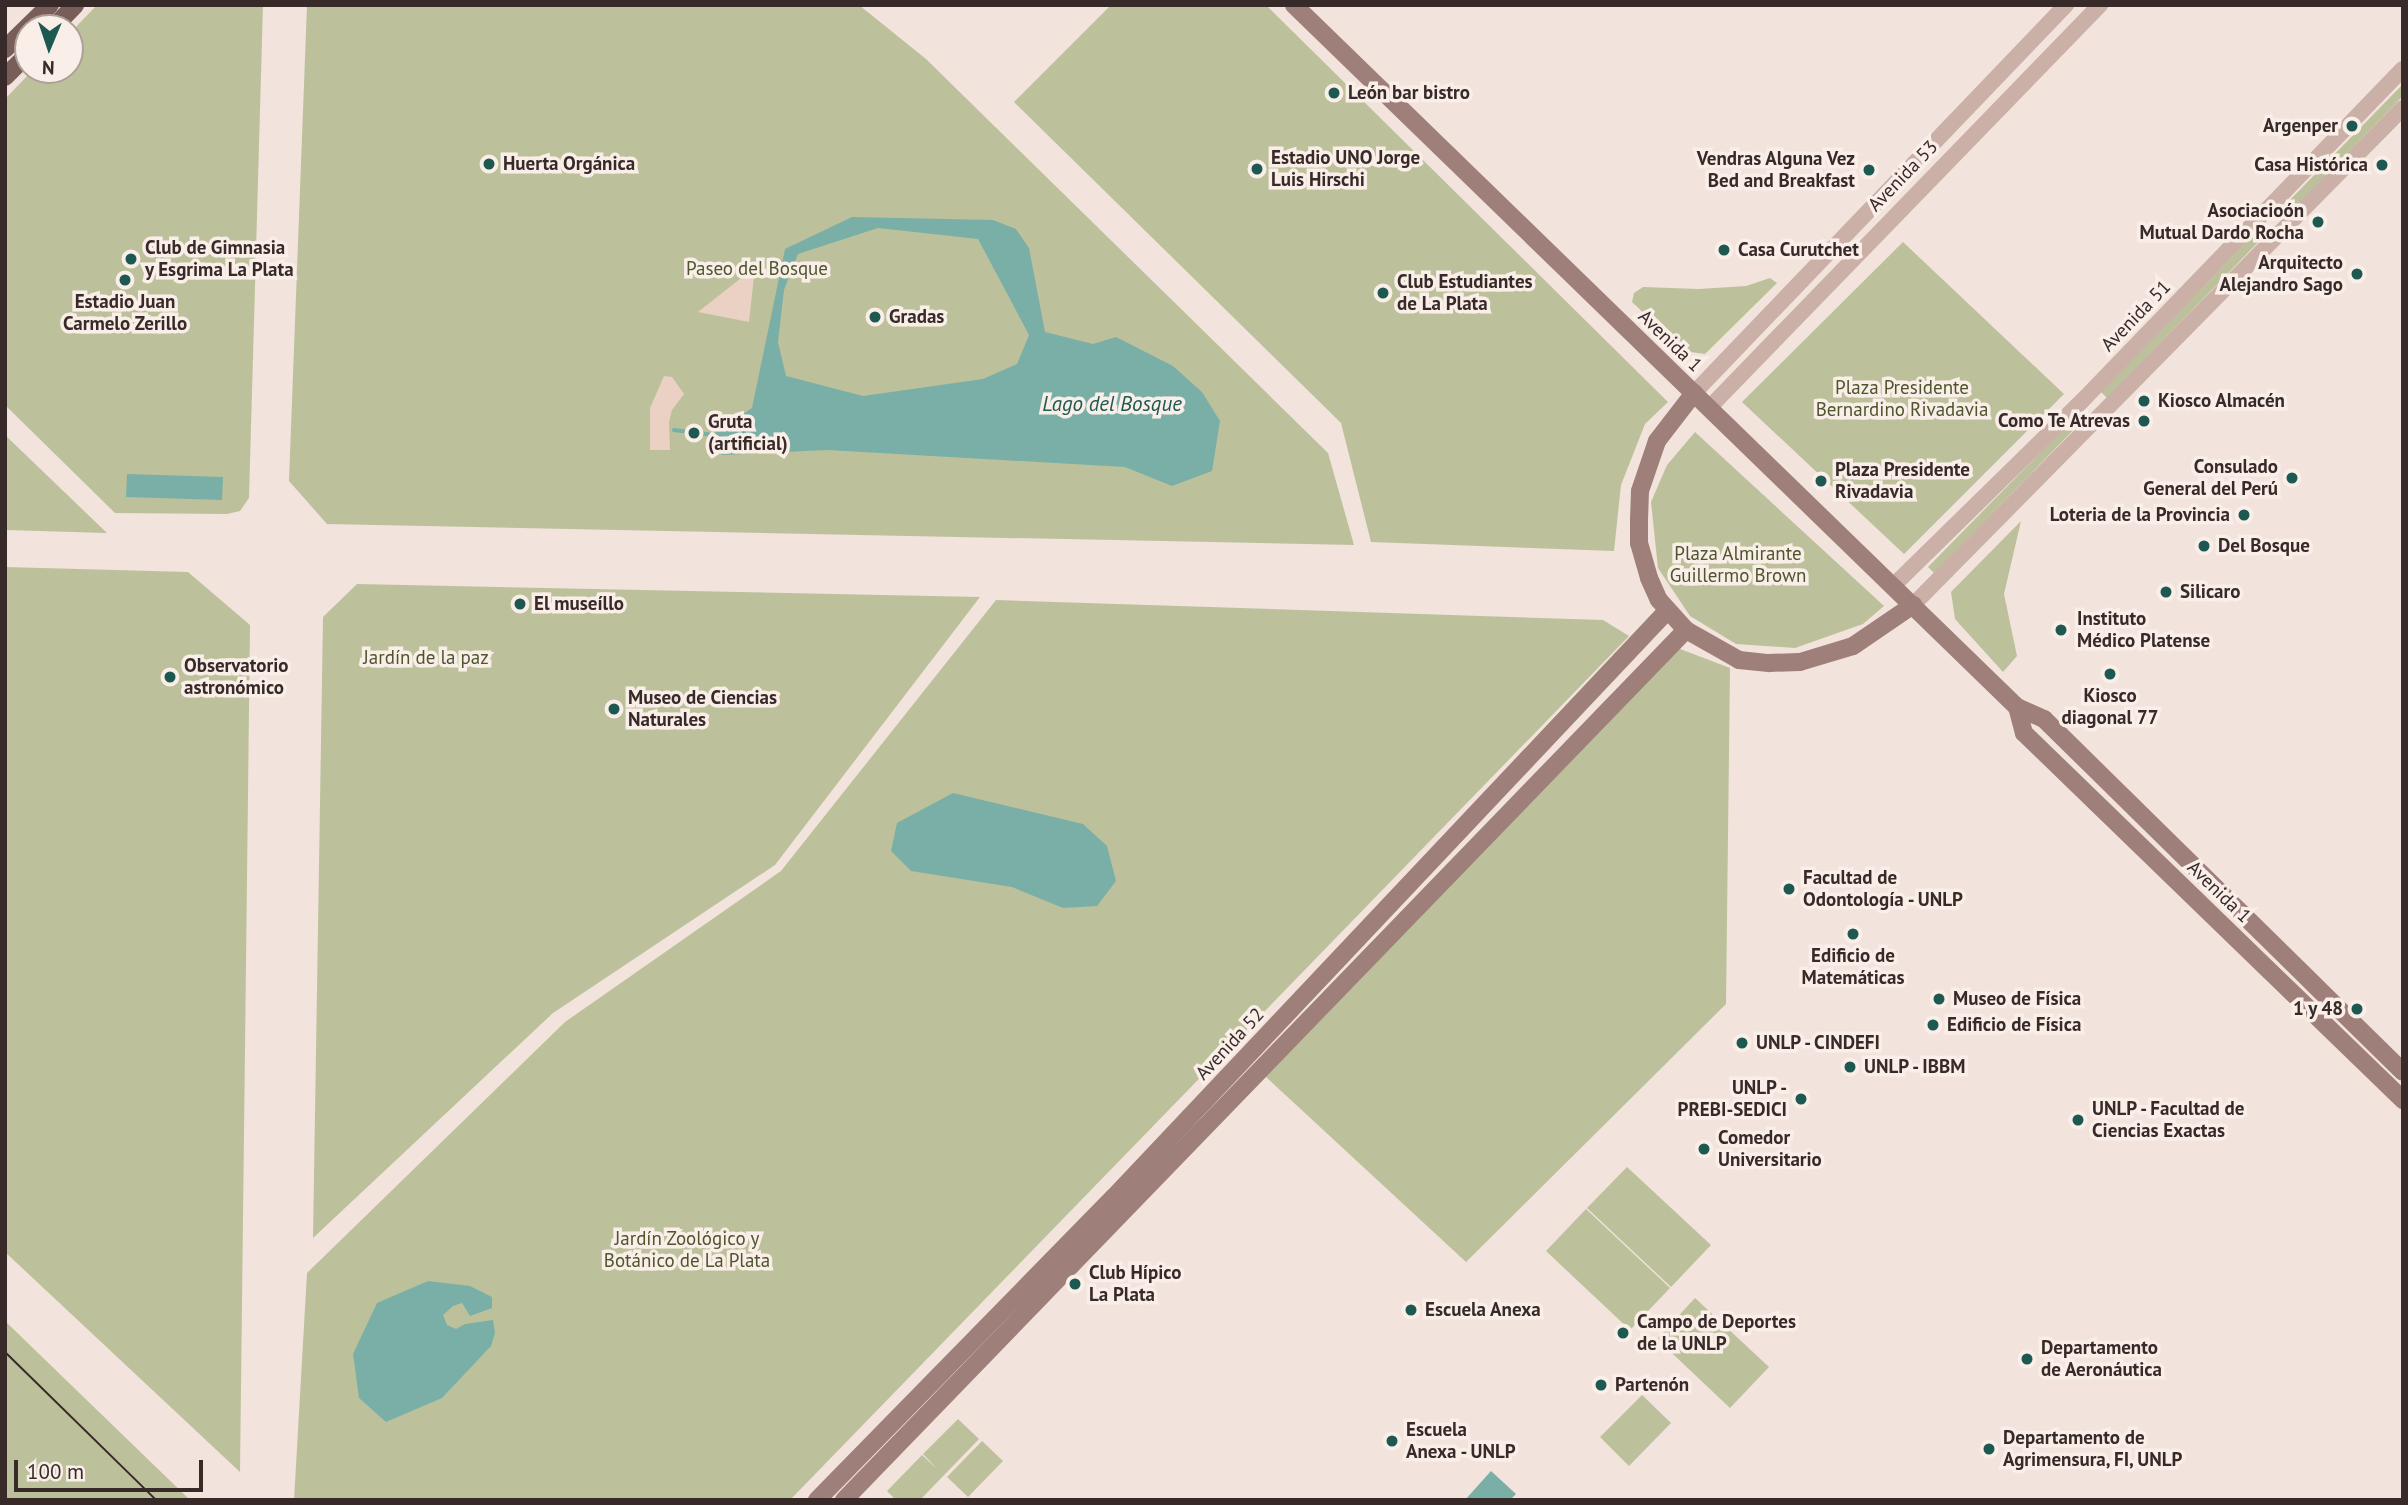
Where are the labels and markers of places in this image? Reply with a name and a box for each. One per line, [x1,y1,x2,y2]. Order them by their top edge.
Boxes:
place label: León bar bistro [1348,82,1470,104]
marker: León bar bistro [1326,85,1342,101]
place label: Argenper [2263,115,2338,137]
marker: Argenper [2344,118,2360,134]
place label: Estadio UNO Jorge Luis Hirschi [1271,147,1420,191]
place label: Vendras Alguna Vez Bed and Breakfast [1695,148,1855,192]
place label: Huerta Orgánica [503,153,635,175]
place label: Casa Histórica [2254,154,2368,176]
marker: Huerta Orgánica [481,156,497,172]
marker: Casa Histórica [2374,157,2390,173]
marker: Estadio UNO Jorge Luis Hirschi [1249,161,1265,177]
marker: Vendras Alguna Vez Bed and Breakfast [1861,162,1877,178]
place label: Asociacioón Mutual Dardo Rocha [2140,200,2304,244]
marker: Asociacioón Mutual Dardo Rocha [2310,214,2326,230]
place label: Club de Gimnasia y Esgrima La Plata [145,237,294,281]
place label: Casa Curutchet [1738,239,1859,261]
marker: Casa Curutchet [1716,242,1732,258]
marker: Club de Gimnasia y Esgrima La Plata [123,251,139,267]
place label: Arquitecto Alejandro Sago [2220,252,2343,296]
marker: Arquitecto Alejandro Sago [2349,266,2365,282]
place label: Club Estudiantes de La Plata [1397,271,1533,315]
marker: Estadio Juan Carmelo Zerillo [117,272,133,288]
marker: Club Estudiantes de La Plata [1375,285,1391,301]
place label: Estadio Juan Carmelo Zerillo [63,291,187,335]
place label: Gradas [889,306,944,328]
marker: Gradas [867,309,883,325]
place label: Kiosco Almacén [2158,390,2286,412]
marker: Kiosco Almacén [2136,393,2152,409]
place label: Como Te Atrevas [1997,410,2130,432]
place label: Gruta (artificial) [708,411,788,455]
marker: Como Te Atrevas [2136,413,2152,429]
marker: Gruta (artificial) [686,425,702,441]
place label: Consulado General del Perú [2143,456,2278,500]
place label: Plaza Presidente Rivadavia [1835,459,1970,503]
marker: Consulado General del Perú [2284,470,2300,486]
marker: Plaza Presidente Rivadavia [1813,473,1829,489]
place label: Loteria de la Provincia [2050,504,2230,526]
marker: Loteria de la Provincia [2236,507,2252,523]
place label: Del Bosque [2218,535,2310,557]
marker: Del Bosque [2196,538,2212,554]
place label: Silicaro [2180,581,2240,603]
marker: Silicaro [2158,584,2174,600]
place label: El museíllo [534,593,624,615]
marker: El museíllo [512,596,528,612]
place label: Instituto Médico Platense [2077,608,2210,652]
marker: Instituto Médico Platense [2051,620,2071,640]
place label: Observatorio astronómico [184,655,288,699]
marker: Kiosco diagonal 77 [2102,666,2118,682]
marker: Observatorio astronómico [162,669,178,685]
place label: Kiosco diagonal 77 [2062,685,2158,729]
place label: Museo de Ciencias Naturales [628,687,777,731]
marker: Museo de Ciencias Naturales [606,701,622,717]
place label: Facultad de Odontología - UNLP [1803,867,1965,911]
marker: Facultad de Odontología - UNLP [1781,881,1797,897]
marker: Edificio de Matemáticas [1845,926,1861,942]
place label: Edificio de Matemáticas [1802,945,1904,989]
place label: Museo de Física [1953,988,2081,1010]
marker: Museo de Física [1931,991,1947,1007]
place label: 1 y 48 [2292,998,2343,1020]
marker: 1 y 48 [2349,1001,2365,1017]
place label: Edificio de Física [1947,1014,2081,1036]
marker: Edificio de Física [1925,1017,1941,1033]
place label: UNLP - CINDEFI [1756,1032,1883,1054]
marker: UNLP - CINDEFI [1734,1035,1750,1051]
place label: UNLP - IBBM [1864,1056,1969,1078]
marker: UNLP - IBBM [1842,1059,1858,1075]
place label: UNLP - PREBI-SEDICI [1678,1077,1787,1121]
marker: UNLP - PREBI-SEDICI [1793,1091,1809,1107]
place label: UNLP - Facultad de Ciencias Exactas [2092,1098,2248,1142]
marker: UNLP - Facultad de Ciencias Exactas [2070,1112,2086,1128]
place label: Comedor Universitario [1718,1127,1822,1171]
marker: Comedor Universitario [1696,1141,1712,1157]
place label: Club Hípico La Plata [1089,1262,1181,1306]
marker: Club Hípico La Plata [1067,1276,1083,1292]
place label: Escuela Anexa [1425,1299,1541,1321]
marker: Escuela Anexa [1403,1302,1419,1318]
place label: Campo de Deportes de la UNLP [1637,1311,1796,1355]
marker: Campo de Deportes de la UNLP [1615,1325,1631,1341]
place label: Departamento de Aeronáutica [2041,1337,2163,1381]
marker: Departamento de Aeronáutica [2019,1351,2035,1367]
place label: Partenón [1615,1374,1689,1396]
marker: Partenón [1593,1377,1609,1393]
place label: Escuela Anexa - UNLP [1406,1419,1518,1463]
place label: Departamento de Agrimensura, FI, UNLP [2003,1427,2185,1471]
marker: Escuela Anexa - UNLP [1384,1433,1400,1449]
marker: Departamento de Agrimensura, FI, UNLP [1981,1441,1997,1457]

